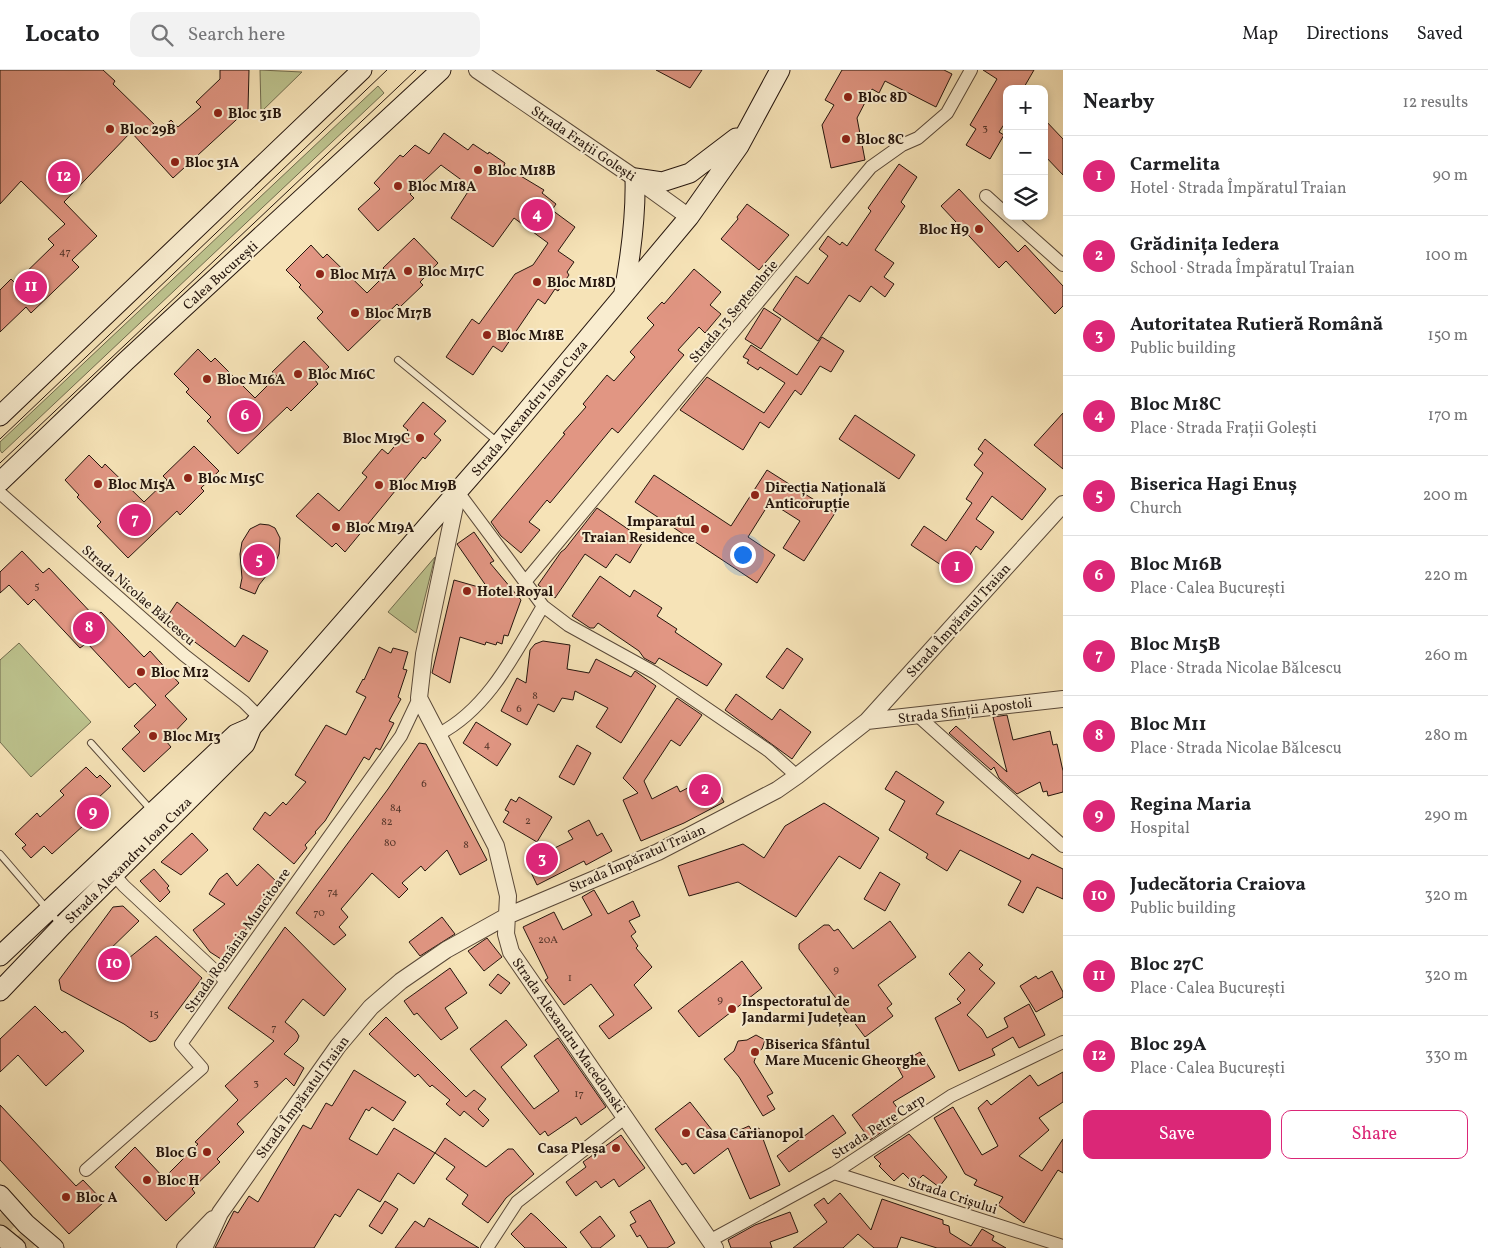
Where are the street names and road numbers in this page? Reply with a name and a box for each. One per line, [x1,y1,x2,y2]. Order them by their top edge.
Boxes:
street label: Strada Frații Golești [527,102,639,186]
street label: Calea București [179,237,263,315]
street label: Strada 13 Septembrie [685,256,783,368]
street label: Strada Alexandru Ioan Cuza [467,337,593,481]
street label: Strada Nicolae Bălcescu [77,541,199,651]
street label: Strada Împăratul Traian [903,560,1016,682]
street label: Strada Sfinții Apostoli [897,694,1034,729]
street label: Strada Alexandru Ioan Cuza [61,793,197,929]
street label: Strada Împăratul Traian [566,821,709,898]
street label: Strada România Muncitoare [181,864,296,1017]
street label: Strada Alexandru Macedonski [507,954,629,1117]
street label: Strada Împăratul Traian [252,1033,354,1163]
street label: Strada Petre Carp [828,1090,929,1165]
street label: Strada Crișului [906,1173,999,1220]

